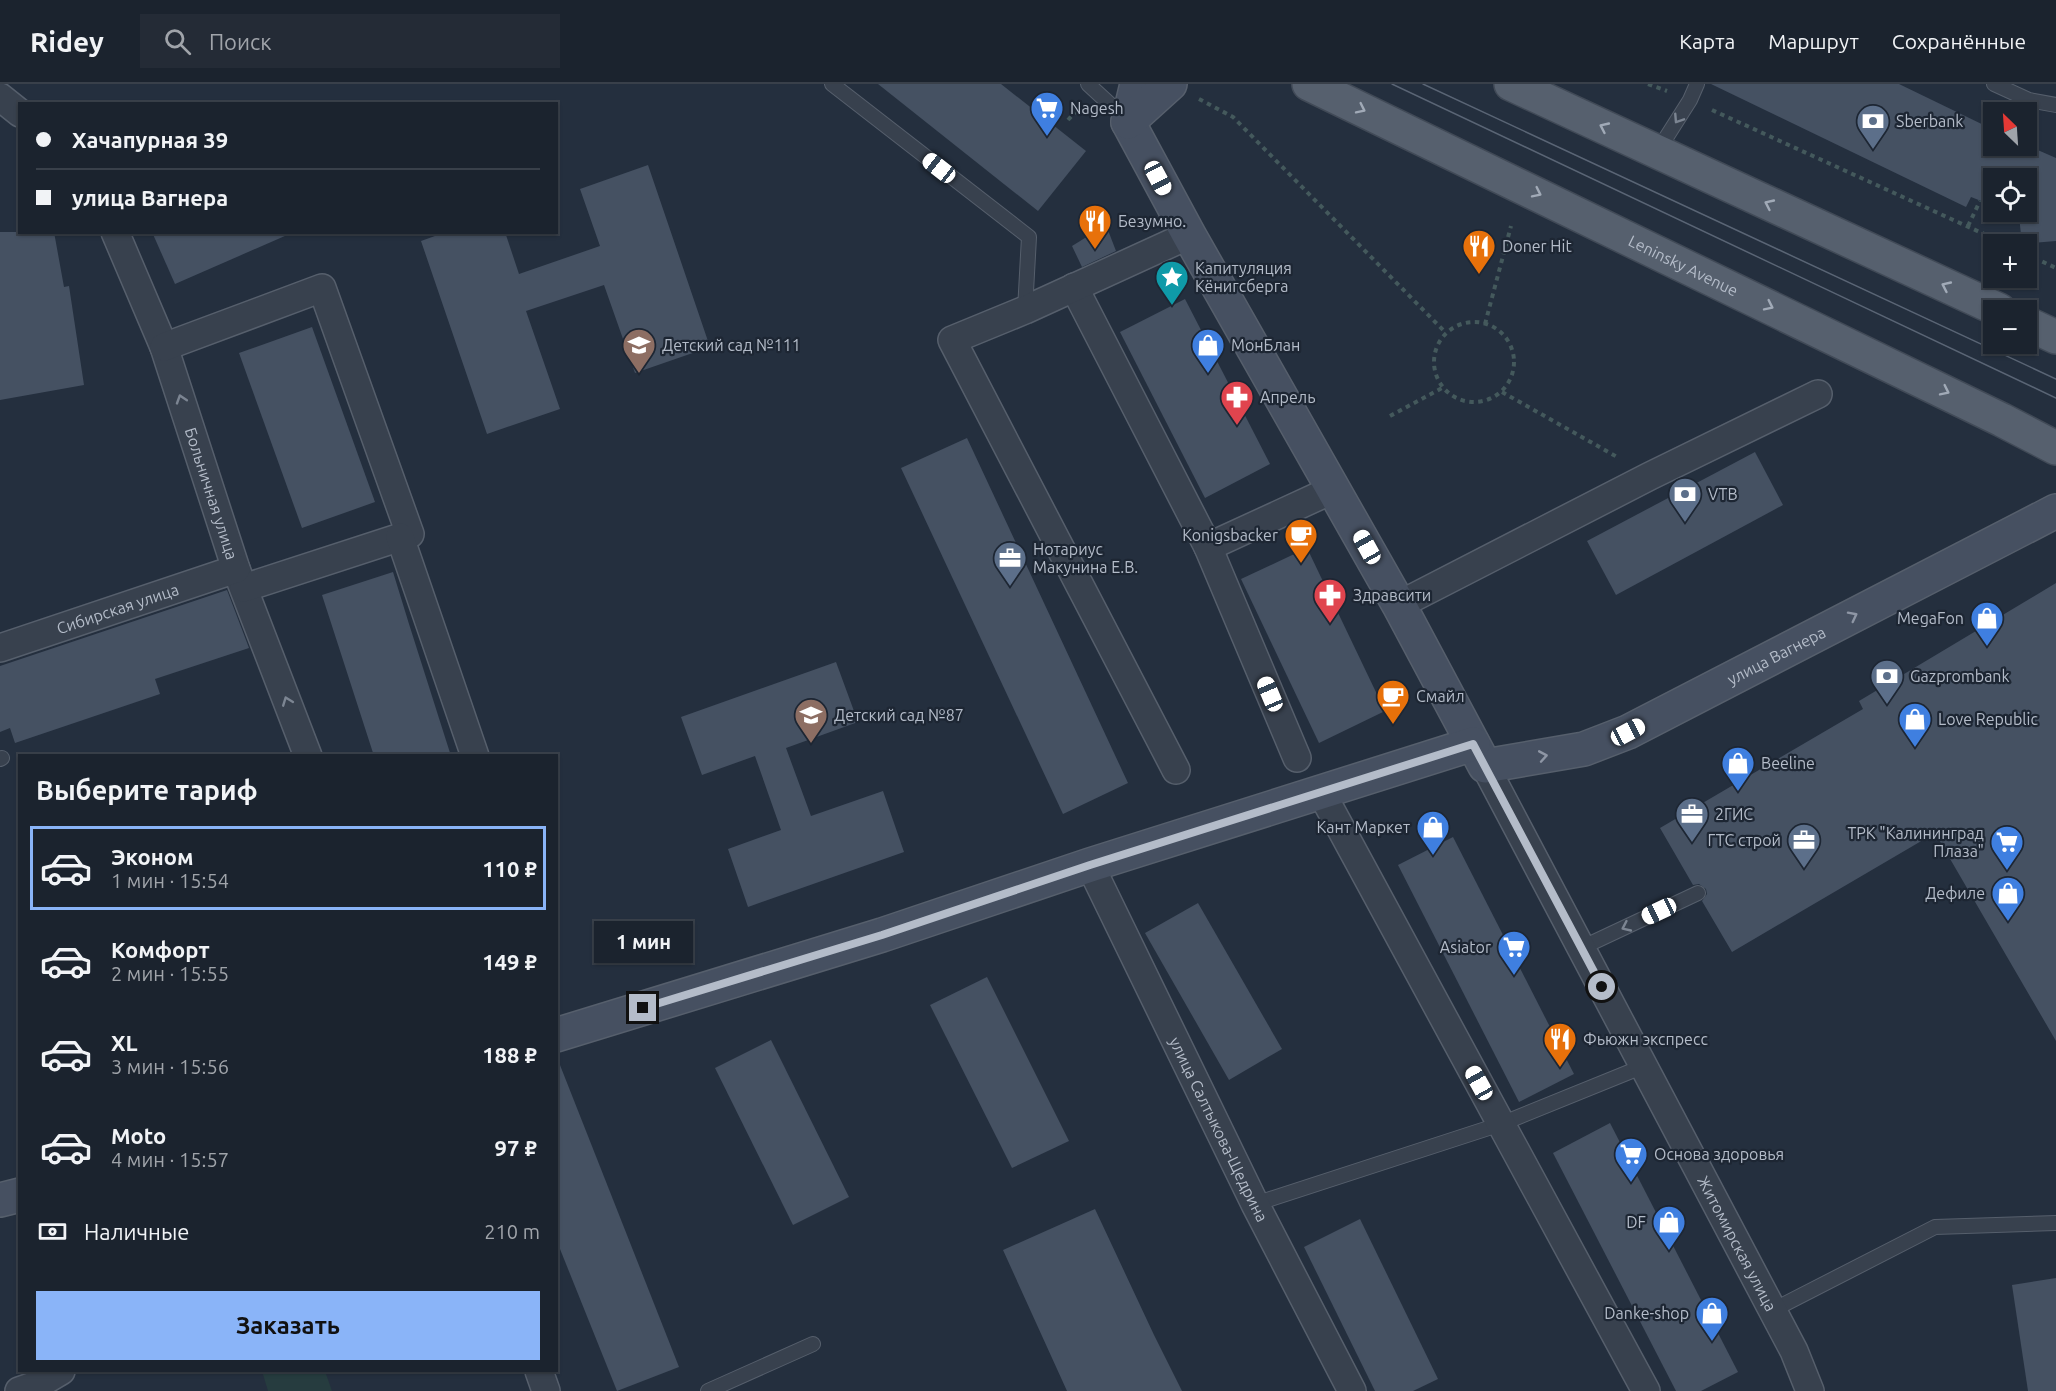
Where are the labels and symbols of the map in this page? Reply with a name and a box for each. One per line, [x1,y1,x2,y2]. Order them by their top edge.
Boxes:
supermarket icon: Nagesh [1029,90,1065,137]
place label: Nagesh [1070,99,1124,117]
one-way arrow [1355,102,1366,114]
north arrow [1983,102,2037,156]
bank icon: Sberbank [1855,103,1891,150]
one-way arrow [1675,112,1686,123]
place label: Sberbank [1896,112,1963,130]
one-way arrow [1599,123,1610,135]
car [919,150,959,186]
car [1142,158,1174,198]
one-way arrow [1531,186,1542,198]
one-way arrow [1764,199,1775,211]
restaurant icon: Безумно. [1077,203,1113,250]
place label: Безумно. [1118,212,1186,230]
restaurant icon: Doner Hit [1461,228,1497,275]
street label: Leninsky Avenue [1626,231,1741,300]
place label: Doner Hit [1502,237,1572,255]
place icon: Капитуляция Кёнигсберга [1154,259,1190,306]
place label: Капитуляция Кёнигсберга [1195,259,1292,295]
one-way arrow [1941,281,1952,293]
one-way arrow [1763,299,1774,311]
school or university icon: Детский сад №111 [621,327,657,374]
shop icon: МонБлан [1190,327,1226,374]
place label: Детский сад №111 [662,336,801,354]
place label: МонБлан [1231,336,1300,354]
pharmacy icon: Апрель [1219,379,1255,426]
one-way arrow [1938,384,1949,396]
place label: Апрель [1260,388,1315,406]
one-way arrow [176,394,188,404]
street label: Больничная улица [182,425,241,562]
bank icon: VTB [1667,476,1703,523]
place label: VTB [1708,485,1738,503]
cafe icon: Konigsbacker [1283,517,1319,564]
place label: Konigsbacker [1182,526,1278,544]
car [1350,527,1384,567]
office icon: Нотариус Макунина Е.В. [992,540,1028,587]
place label: Нотариус Макунина Е.В. [1033,540,1138,576]
pharmacy icon: Здравсити [1312,577,1348,624]
street label: Сибирская улица [54,580,181,637]
place label: Здравсити [1353,586,1431,604]
shop icon: MegaFon [1969,600,2005,647]
place label: MegaFon [1897,609,1964,627]
one-way arrow [1846,612,1857,623]
street label: улица Вагнера [1724,623,1829,688]
bank icon: Gazprombank [1869,658,1905,705]
place label: Gazprombank [1910,667,2010,685]
car [1255,674,1285,714]
cafe icon: Смайл [1375,678,1411,725]
place label: Смайл [1416,687,1465,705]
one-way arrow [282,697,294,708]
school or university icon: Детский сад №87 [793,697,829,744]
shop icon: Love Republic [1897,701,1933,748]
place label: Детский сад №87 [834,706,964,724]
place label: Love Republic [1938,710,2038,728]
car [1608,716,1648,748]
shop icon: Beeline [1720,745,1756,792]
one-way arrow [1537,750,1547,763]
place label: Beeline [1761,754,1815,772]
office icon: 2ГИС [1674,796,1710,843]
place label: 2ГИС [1715,805,1753,823]
shop icon: Кант Маркет [1415,809,1451,856]
place label: Кант Маркет [1317,818,1410,836]
office icon: ГТС строй [1786,822,1822,869]
place label: ТРК "Калининград Плаза" [1847,824,1984,860]
supermarket icon: ТРК "Калининград Плаза" [1989,824,2025,871]
place label: ГТС строй [1708,831,1781,849]
shop icon: Дефиле [1990,875,2026,922]
place label: Дефиле [1925,884,1985,902]
car [1639,895,1679,927]
one-way arrow [1621,919,1632,931]
callout: 1 мин [594,921,692,963]
supermarket icon: Asiator [1496,929,1532,976]
place label: Asiator [1440,938,1491,956]
route start [1588,973,1615,1000]
route end [629,994,656,1021]
restaurant icon: Фьюжн экспресс [1542,1021,1578,1068]
place label: Фьюжн экспресс [1583,1030,1708,1048]
street label: улица Салтыкова-Щедрина [1166,1034,1272,1225]
car [1462,1063,1496,1103]
supermarket icon: Основа здоровья [1613,1136,1649,1183]
place label: Основа здоровья [1654,1145,1784,1163]
street label: Житомирская улица [1694,1173,1780,1314]
shop icon: DF [1651,1204,1687,1251]
place label: DF [1626,1213,1646,1231]
shop icon: Danke-shop [1694,1295,1730,1342]
place label: Danke-shop [1604,1304,1689,1322]

